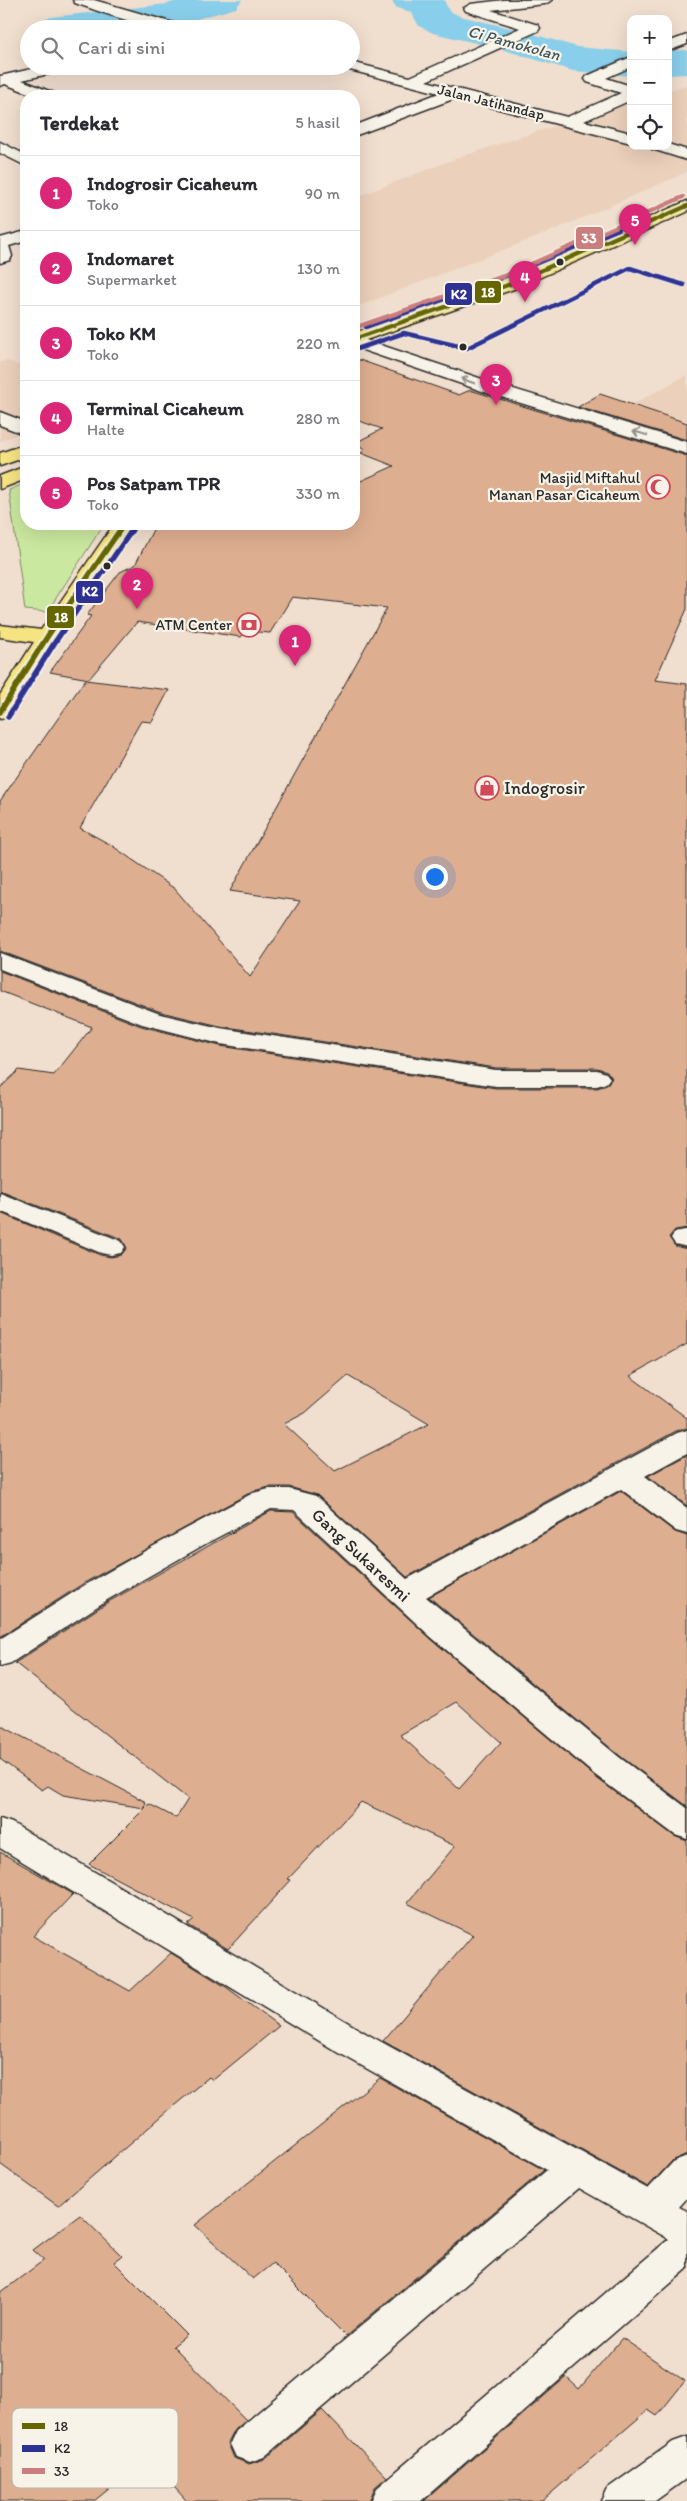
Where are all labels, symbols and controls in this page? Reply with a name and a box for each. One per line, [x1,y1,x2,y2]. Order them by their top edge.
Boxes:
map controls [627,15,672,150]
button: + [627,15,672,60]
search box [20,20,360,75]
water label: Ci Pamokolan [466,22,562,64]
icon: search [38,34,66,62]
text: Cari di sini [78,36,165,59]
button: − [627,60,672,105]
street label: Jalan Jatihandap [436,80,546,124]
button: locate [627,105,672,150]
text: Terdekat [40,110,119,135]
text: 5 hasil [295,113,340,132]
text: Indogrosir Cicaheum [87,172,257,195]
text: 1 [52,184,60,203]
text: 90 m [305,184,340,203]
text: Toko [87,195,119,214]
pin: 5 [619,204,651,245]
line badge: 33 [575,226,604,250]
text: 33 [581,230,597,247]
text: Indomaret [87,247,174,270]
unlabelled marker [555,257,565,267]
text: 2 [52,259,60,278]
text: 130 m [297,259,340,278]
pin: 4 [509,261,541,302]
text: Supermarket [87,270,177,289]
line badge: 18 [474,280,502,304]
line badge: K2 [444,282,473,306]
text: 18 [481,284,495,301]
text: K2 [451,286,468,303]
text: Toko KM [87,322,156,345]
text: 3 [52,334,60,353]
text: 220 m [296,334,340,353]
unlabelled marker [458,342,468,352]
text: Toko [87,345,119,364]
pin: 3 [480,364,512,405]
one-way arrow [461,376,477,385]
text: Terminal Cicaheum [87,397,244,420]
text: 4 [51,409,61,428]
text: 280 m [296,409,340,428]
text: Halte [87,420,125,439]
one-way arrow [633,428,649,438]
place label: Masjid Miftahul Manan Pasar Cicaheum [489,469,641,504]
text: Pos Satpam TPR [87,472,220,495]
mosque icon: Masjid Miftahul Manan Pasar Cicaheum [645,474,671,500]
text: 5 [52,484,60,503]
text: 330 m [296,484,340,503]
text: Toko [87,495,119,514]
unlabelled marker [102,561,112,571]
pin: 2 [121,568,153,609]
line badge: K2 [75,580,104,604]
text: K2 [82,583,99,600]
line badge: 18 [46,605,75,629]
text: 18 [54,609,68,626]
bank icon: ATM Center [236,612,262,638]
place label: ATM Center [155,616,232,634]
pin: 1 [279,625,311,666]
shop icon: Indogrosir [474,775,500,801]
place label: Indogrosir [504,777,586,799]
your location [422,864,448,890]
street label: Gang Sukaresmi [307,1504,415,1606]
legend [12,2408,178,2488]
text: 18 [54,2418,68,2435]
text: K2 [54,2440,71,2457]
text: 33 [54,2463,70,2480]

